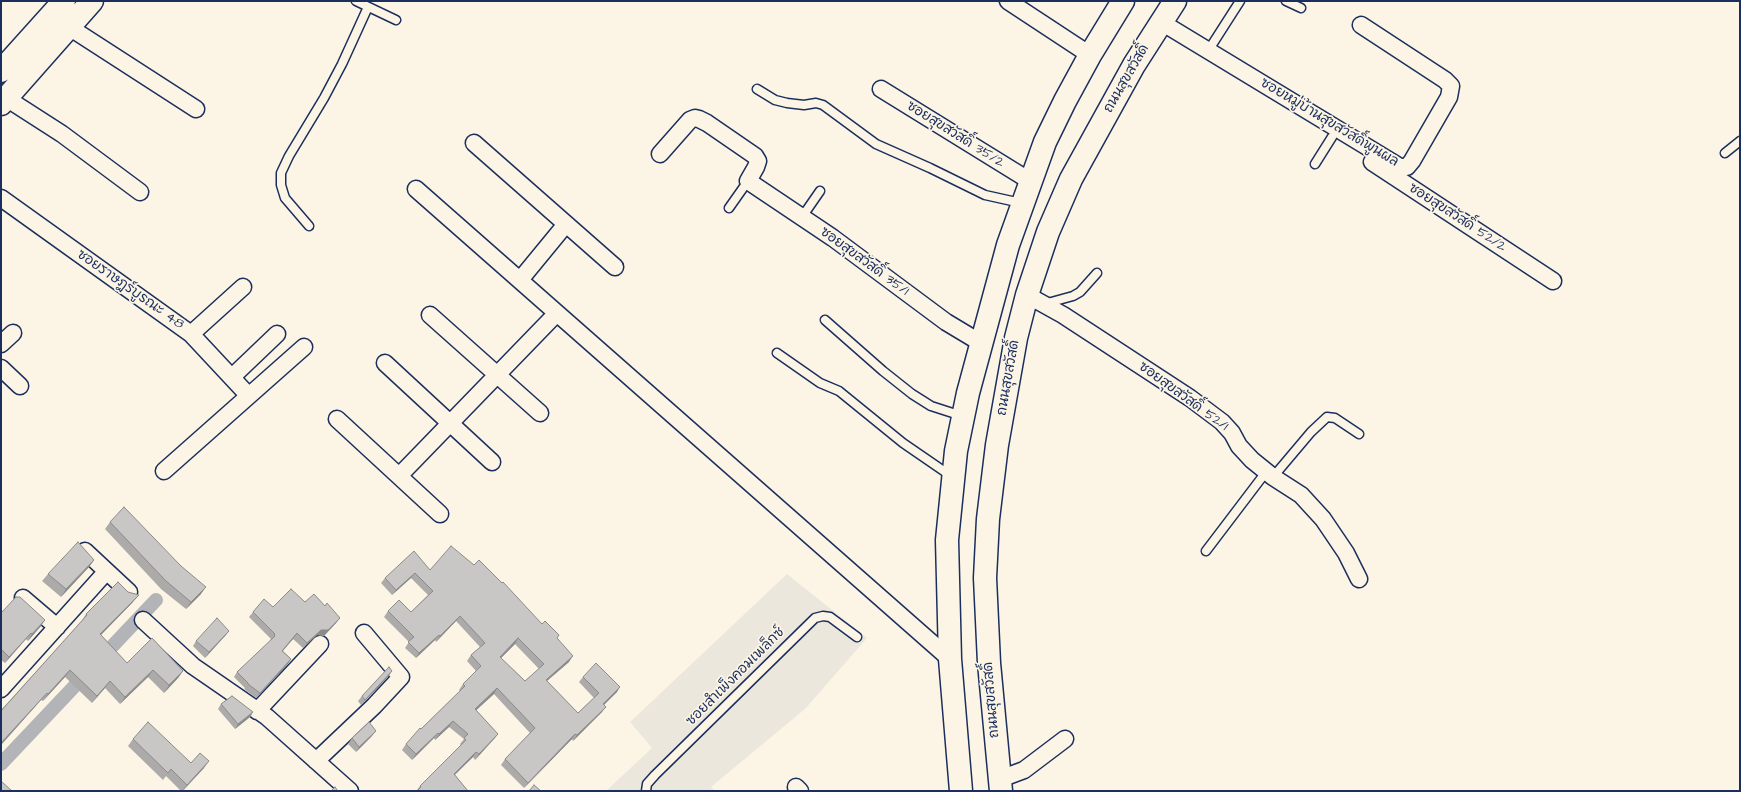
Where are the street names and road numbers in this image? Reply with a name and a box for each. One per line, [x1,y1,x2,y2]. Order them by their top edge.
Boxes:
street label: ถนนสุขสวัสดิ์ [1101,42,1153,116]
street label: ซอยหมู่บ้านสุขสวัสดิ์พูนผล [1257,75,1401,171]
street label: ซอยสุขสวัสดิ์ 35/2 [903,98,1007,172]
street label: ซอยสุขสวัสดิ์ 52/2 [1405,180,1509,256]
street label: ซอยสุขสวัสดิ์ 35/1 [816,224,912,300]
street label: ซอยราษฎร์บูรณะ 48 [73,247,187,333]
street label: ถนนสุขสวัสดิ์ [994,339,1024,417]
street label: ซอยสุขสวัสดิ์ 52/1 [1135,359,1231,435]
street label: ซอยสำเพ็งคอมเพล็กซ์ [683,624,789,730]
street label: ถนนสุขสวัสดิ์ [980,661,1004,739]

